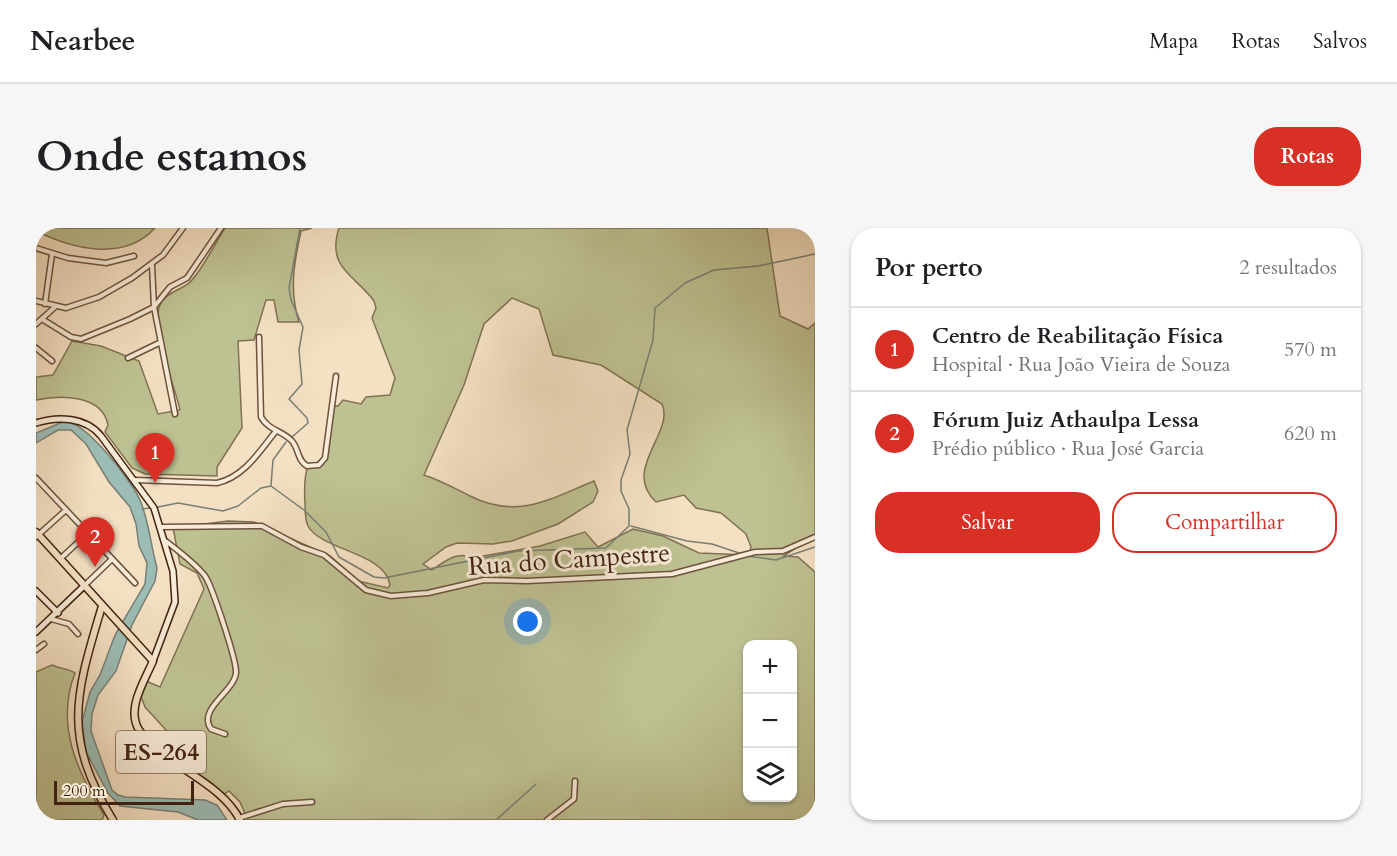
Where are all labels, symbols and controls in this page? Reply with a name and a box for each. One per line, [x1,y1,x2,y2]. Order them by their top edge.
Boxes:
text: Nearbee [30,22,135,60]
text: Mapa [1149,27,1198,56]
text: Rotas [1231,27,1280,56]
text: Salvos [1313,27,1367,56]
button: Rotas [1254,127,1361,186]
text: Onde estamos [36,128,307,185]
text: Por perto [875,250,983,285]
text: 2 resultados [1239,254,1337,281]
text: Centro de Reabilitação Física [932,321,1223,351]
text: 1 [889,336,900,363]
text: 570 m [1284,336,1337,363]
text: Hospital · Rua João Vieira de Souza [932,351,1231,378]
text: Fórum Juiz Athaulpa Lessa [932,405,1199,435]
text: 2 [889,420,900,447]
text: 620 m [1284,420,1337,447]
pin: 1 [136,434,174,483]
text: Prédio público · Rua José Garcia [932,435,1204,462]
button: Salvar [875,492,1100,553]
button: Compartilhar [1112,492,1337,553]
pin: 2 [76,518,114,567]
street label: Rua do Campestre [467,535,671,584]
your location [513,607,542,636]
map controls [743,640,797,802]
button: + [743,640,797,694]
button: − [743,694,797,748]
road number: ES-264 [116,731,206,773]
button: layers [743,748,797,802]
scale bar [54,778,194,806]
text: 200 m [63,780,105,802]

